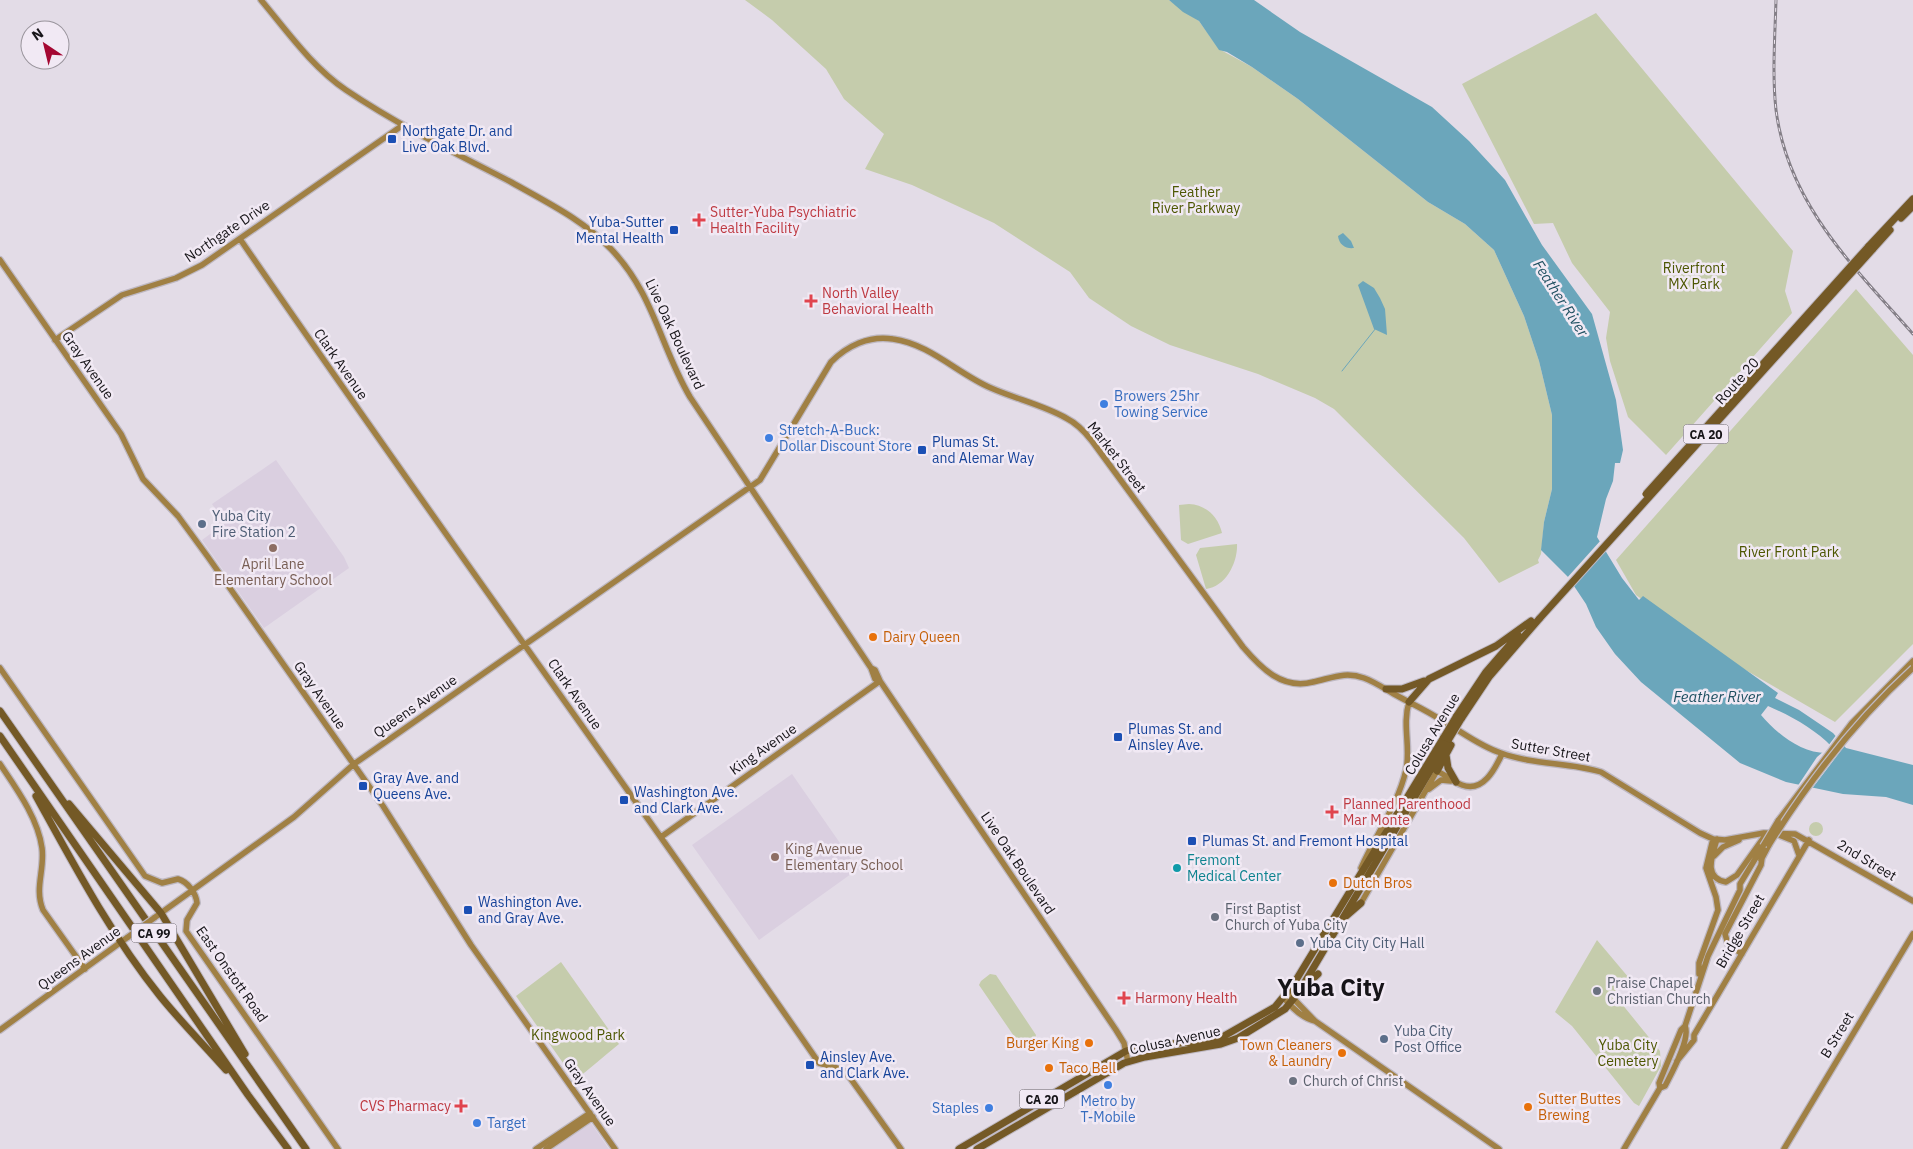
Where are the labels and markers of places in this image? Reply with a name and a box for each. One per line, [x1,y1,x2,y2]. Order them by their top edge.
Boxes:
place label: Northgate Dr. and Live Oak Blvd. [402,122,513,156]
marker: Northgate Dr. and Live Oak Blvd. [386,133,398,145]
place label: Sutter-Yuba Psychiatric Health Facility [710,203,856,237]
place label: Yuba-Sutter Mental Health [576,213,664,247]
marker: Sutter-Yuba Psychiatric Health Facility [692,213,706,227]
marker: Yuba-Sutter Mental Health [668,224,680,236]
place label: North Valley Behavioral Health [822,284,934,318]
marker: North Valley Behavioral Health [804,294,818,308]
place label: Browers 25hr Towing Service [1114,387,1208,421]
marker: Browers 25hr Towing Service [1098,398,1110,410]
place label: Stretch-A-Buck: Dollar Discount Store [779,421,912,455]
marker: Stretch-A-Buck: Dollar Discount Store [763,432,775,444]
place label: Plumas St. and Alemar Way [932,433,1034,467]
marker: Plumas St. and Alemar Way [916,444,928,456]
place label: Yuba City Fire Station 2 [212,507,296,541]
marker: Yuba City Fire Station 2 [196,518,208,530]
marker: April Lane Elementary School [267,542,279,554]
place label: April Lane Elementary School [214,555,332,589]
place label: Dairy Queen [883,628,960,646]
marker: Dairy Queen [867,631,879,643]
place label: Plumas St. and Ainsley Ave. [1128,720,1222,754]
marker: Plumas St. and Ainsley Ave. [1112,731,1124,743]
place label: Gray Ave. and Queens Ave. [373,769,459,803]
marker: Gray Ave. and Queens Ave. [357,780,369,792]
place label: Washington Ave. and Clark Ave. [634,783,738,817]
marker: Washington Ave. and Clark Ave. [618,794,630,806]
place label: Planned Parenthood Mar Monte [1343,795,1471,829]
marker: Planned Parenthood Mar Monte [1325,805,1339,819]
place label: Plumas St. and Fremont Hospital [1202,832,1408,850]
marker: Plumas St. and Fremont Hospital [1186,835,1198,847]
place label: King Avenue Elementary School [785,840,903,874]
marker: King Avenue Elementary School [769,851,781,863]
place label: Fremont Medical Center [1187,851,1281,885]
marker: Fremont Medical Center [1171,862,1183,874]
place label: Dutch Bros [1343,874,1413,892]
marker: Dutch Bros [1327,877,1339,889]
place label: Washington Ave. and Gray Ave. [478,893,582,927]
place label: First Baptist Church of Yuba City [1225,900,1347,934]
marker: Washington Ave. and Gray Ave. [462,904,474,916]
marker: First Baptist Church of Yuba City [1209,911,1221,923]
place label: Yuba City City Hall [1310,934,1425,952]
marker: Yuba City City Hall [1294,937,1306,949]
place label: Praise Chapel Christian Church [1607,974,1711,1008]
marker: Praise Chapel Christian Church [1591,985,1603,997]
place label: Harmony Health [1135,989,1237,1007]
marker: Harmony Health [1117,991,1131,1005]
place label: Yuba City Post Office [1394,1022,1462,1056]
marker: Yuba City Post Office [1378,1033,1390,1045]
place label: Burger King [1006,1034,1080,1052]
place label: Town Cleaners & Laundry [1240,1036,1332,1070]
marker: Burger King [1083,1037,1095,1049]
marker: Town Cleaners & Laundry [1336,1047,1348,1059]
place label: Ainsley Ave. and Clark Ave. [820,1048,909,1082]
marker: Ainsley Ave. and Clark Ave. [804,1059,816,1071]
place label: Taco Bell [1059,1059,1116,1077]
marker: Taco Bell [1043,1062,1055,1074]
place label: Church of Christ [1303,1072,1404,1090]
marker: Church of Christ [1287,1075,1299,1087]
marker: Metro by T-Mobile [1102,1079,1114,1091]
place label: Sutter Buttes Brewing [1538,1090,1621,1124]
place label: Metro by T-Mobile [1080,1092,1136,1126]
place label: CVS Pharmacy [360,1097,451,1115]
place label: Staples [932,1099,979,1117]
marker: CVS Pharmacy [455,1100,467,1112]
marker: Sutter Buttes Brewing [1522,1101,1534,1113]
marker: Staples [983,1102,995,1114]
place label: Target [487,1114,526,1132]
marker: Target [471,1117,483,1129]

